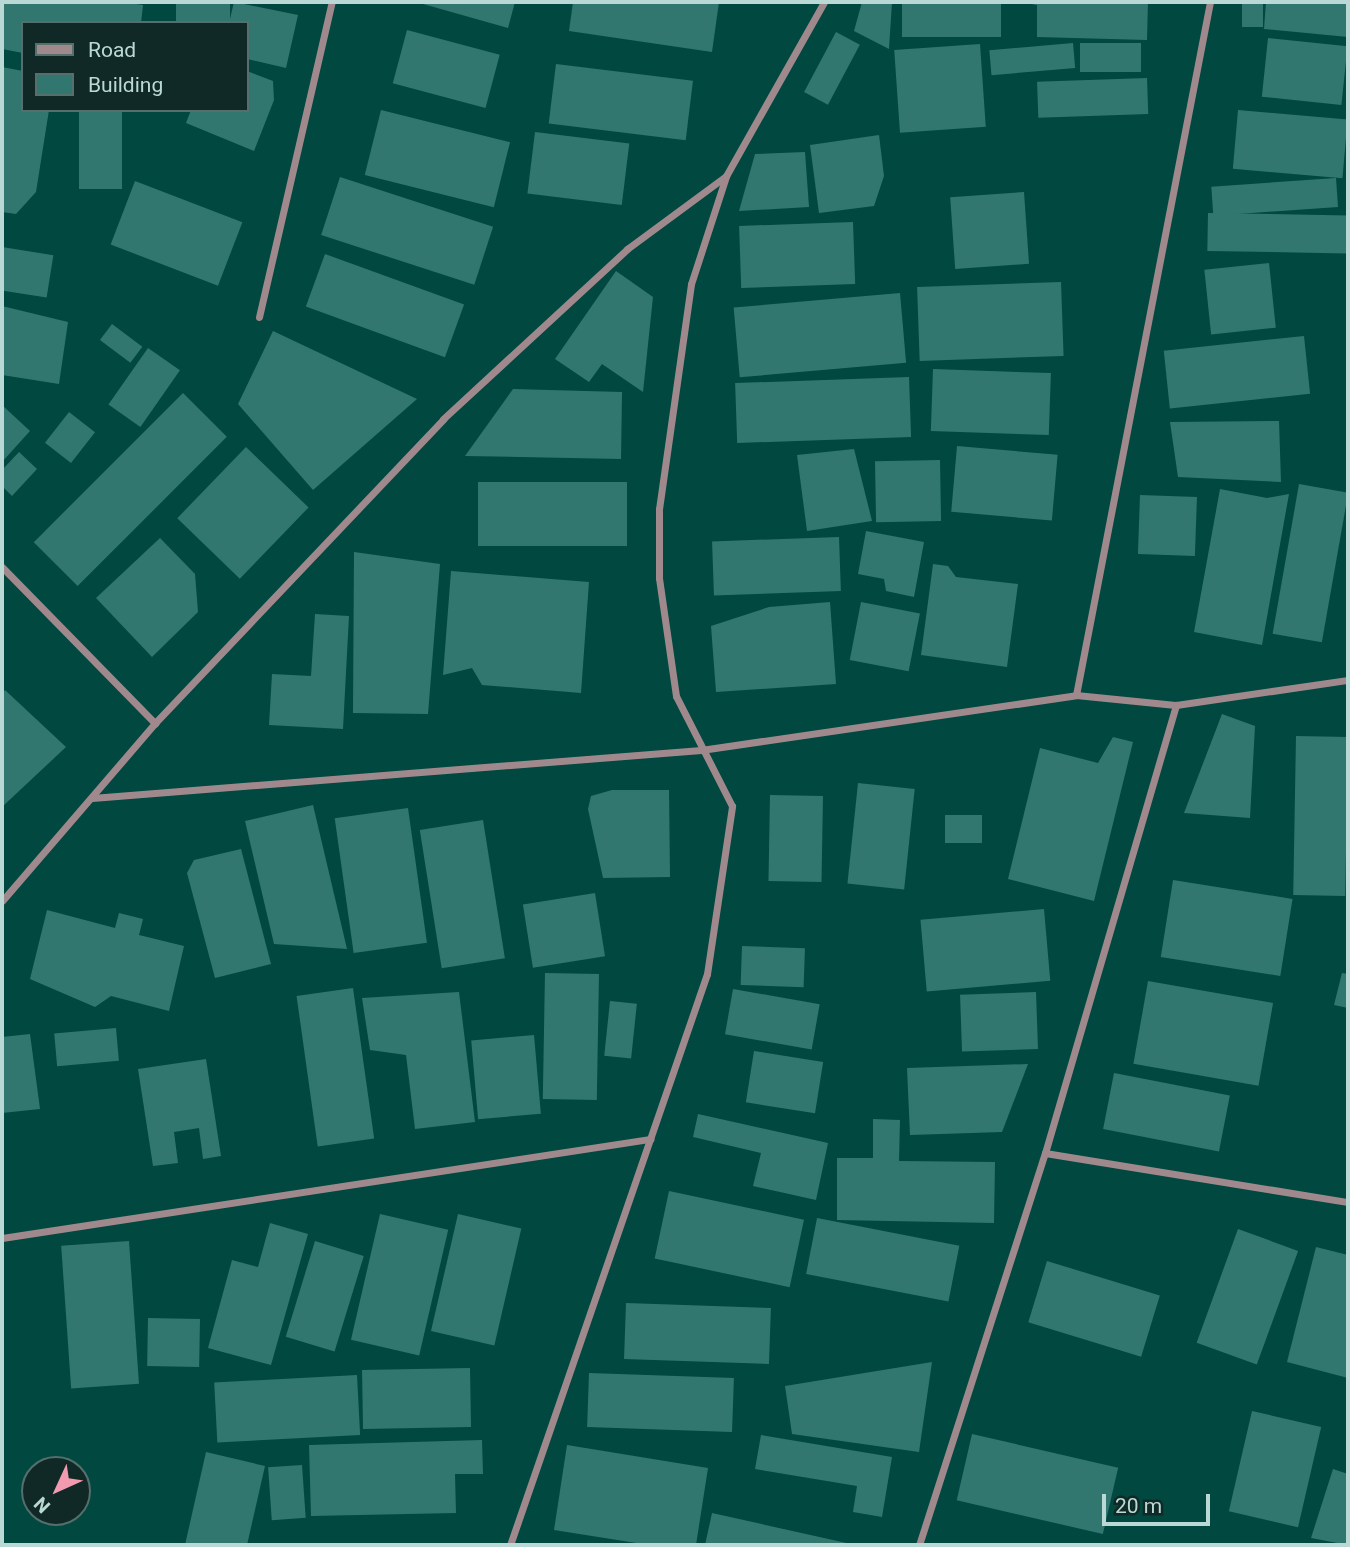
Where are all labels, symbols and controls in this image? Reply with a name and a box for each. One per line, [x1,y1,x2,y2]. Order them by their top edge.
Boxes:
legend [21,21,248,112]
text: Road [88,38,136,62]
text: Building [88,73,163,97]
north arrow [21,1456,91,1526]
scale bar [1105,1480,1214,1524]
text: N [29,1492,55,1518]
text: 20 m [1115,1494,1162,1518]

